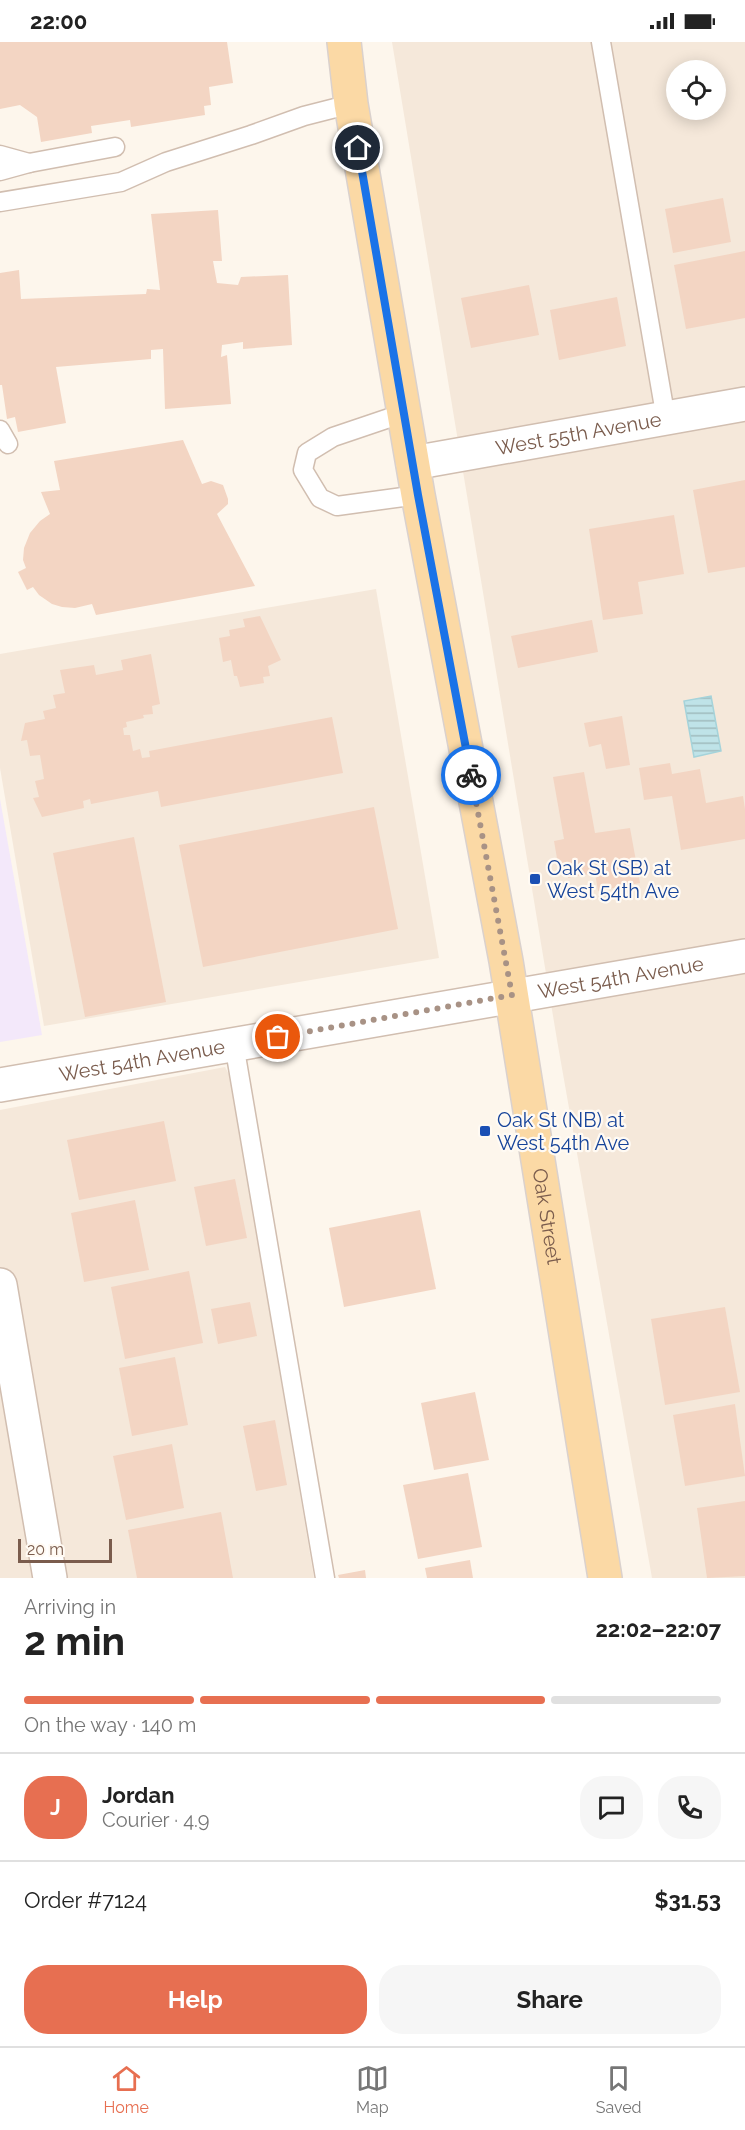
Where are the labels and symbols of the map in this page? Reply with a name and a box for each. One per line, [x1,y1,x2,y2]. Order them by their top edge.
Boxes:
pin [332,122,383,173]
street label: West 55th Avenue [494,407,663,460]
courier [441,745,501,805]
place label: Oak St (SB) at West 54th Ave [547,856,680,903]
marker: Oak St (SB) at West 54th Ave [528,872,542,886]
street label: West 54th Avenue [536,951,706,1004]
pin [252,1011,303,1062]
street label: West 54th Avenue [57,1034,227,1087]
place label: Oak St (NB) at West 54th Ave [497,1108,630,1155]
marker: Oak St (NB) at West 54th Ave [478,1124,492,1138]
street label: Oak Street [527,1167,567,1267]
scale bar [18,1536,112,1564]

